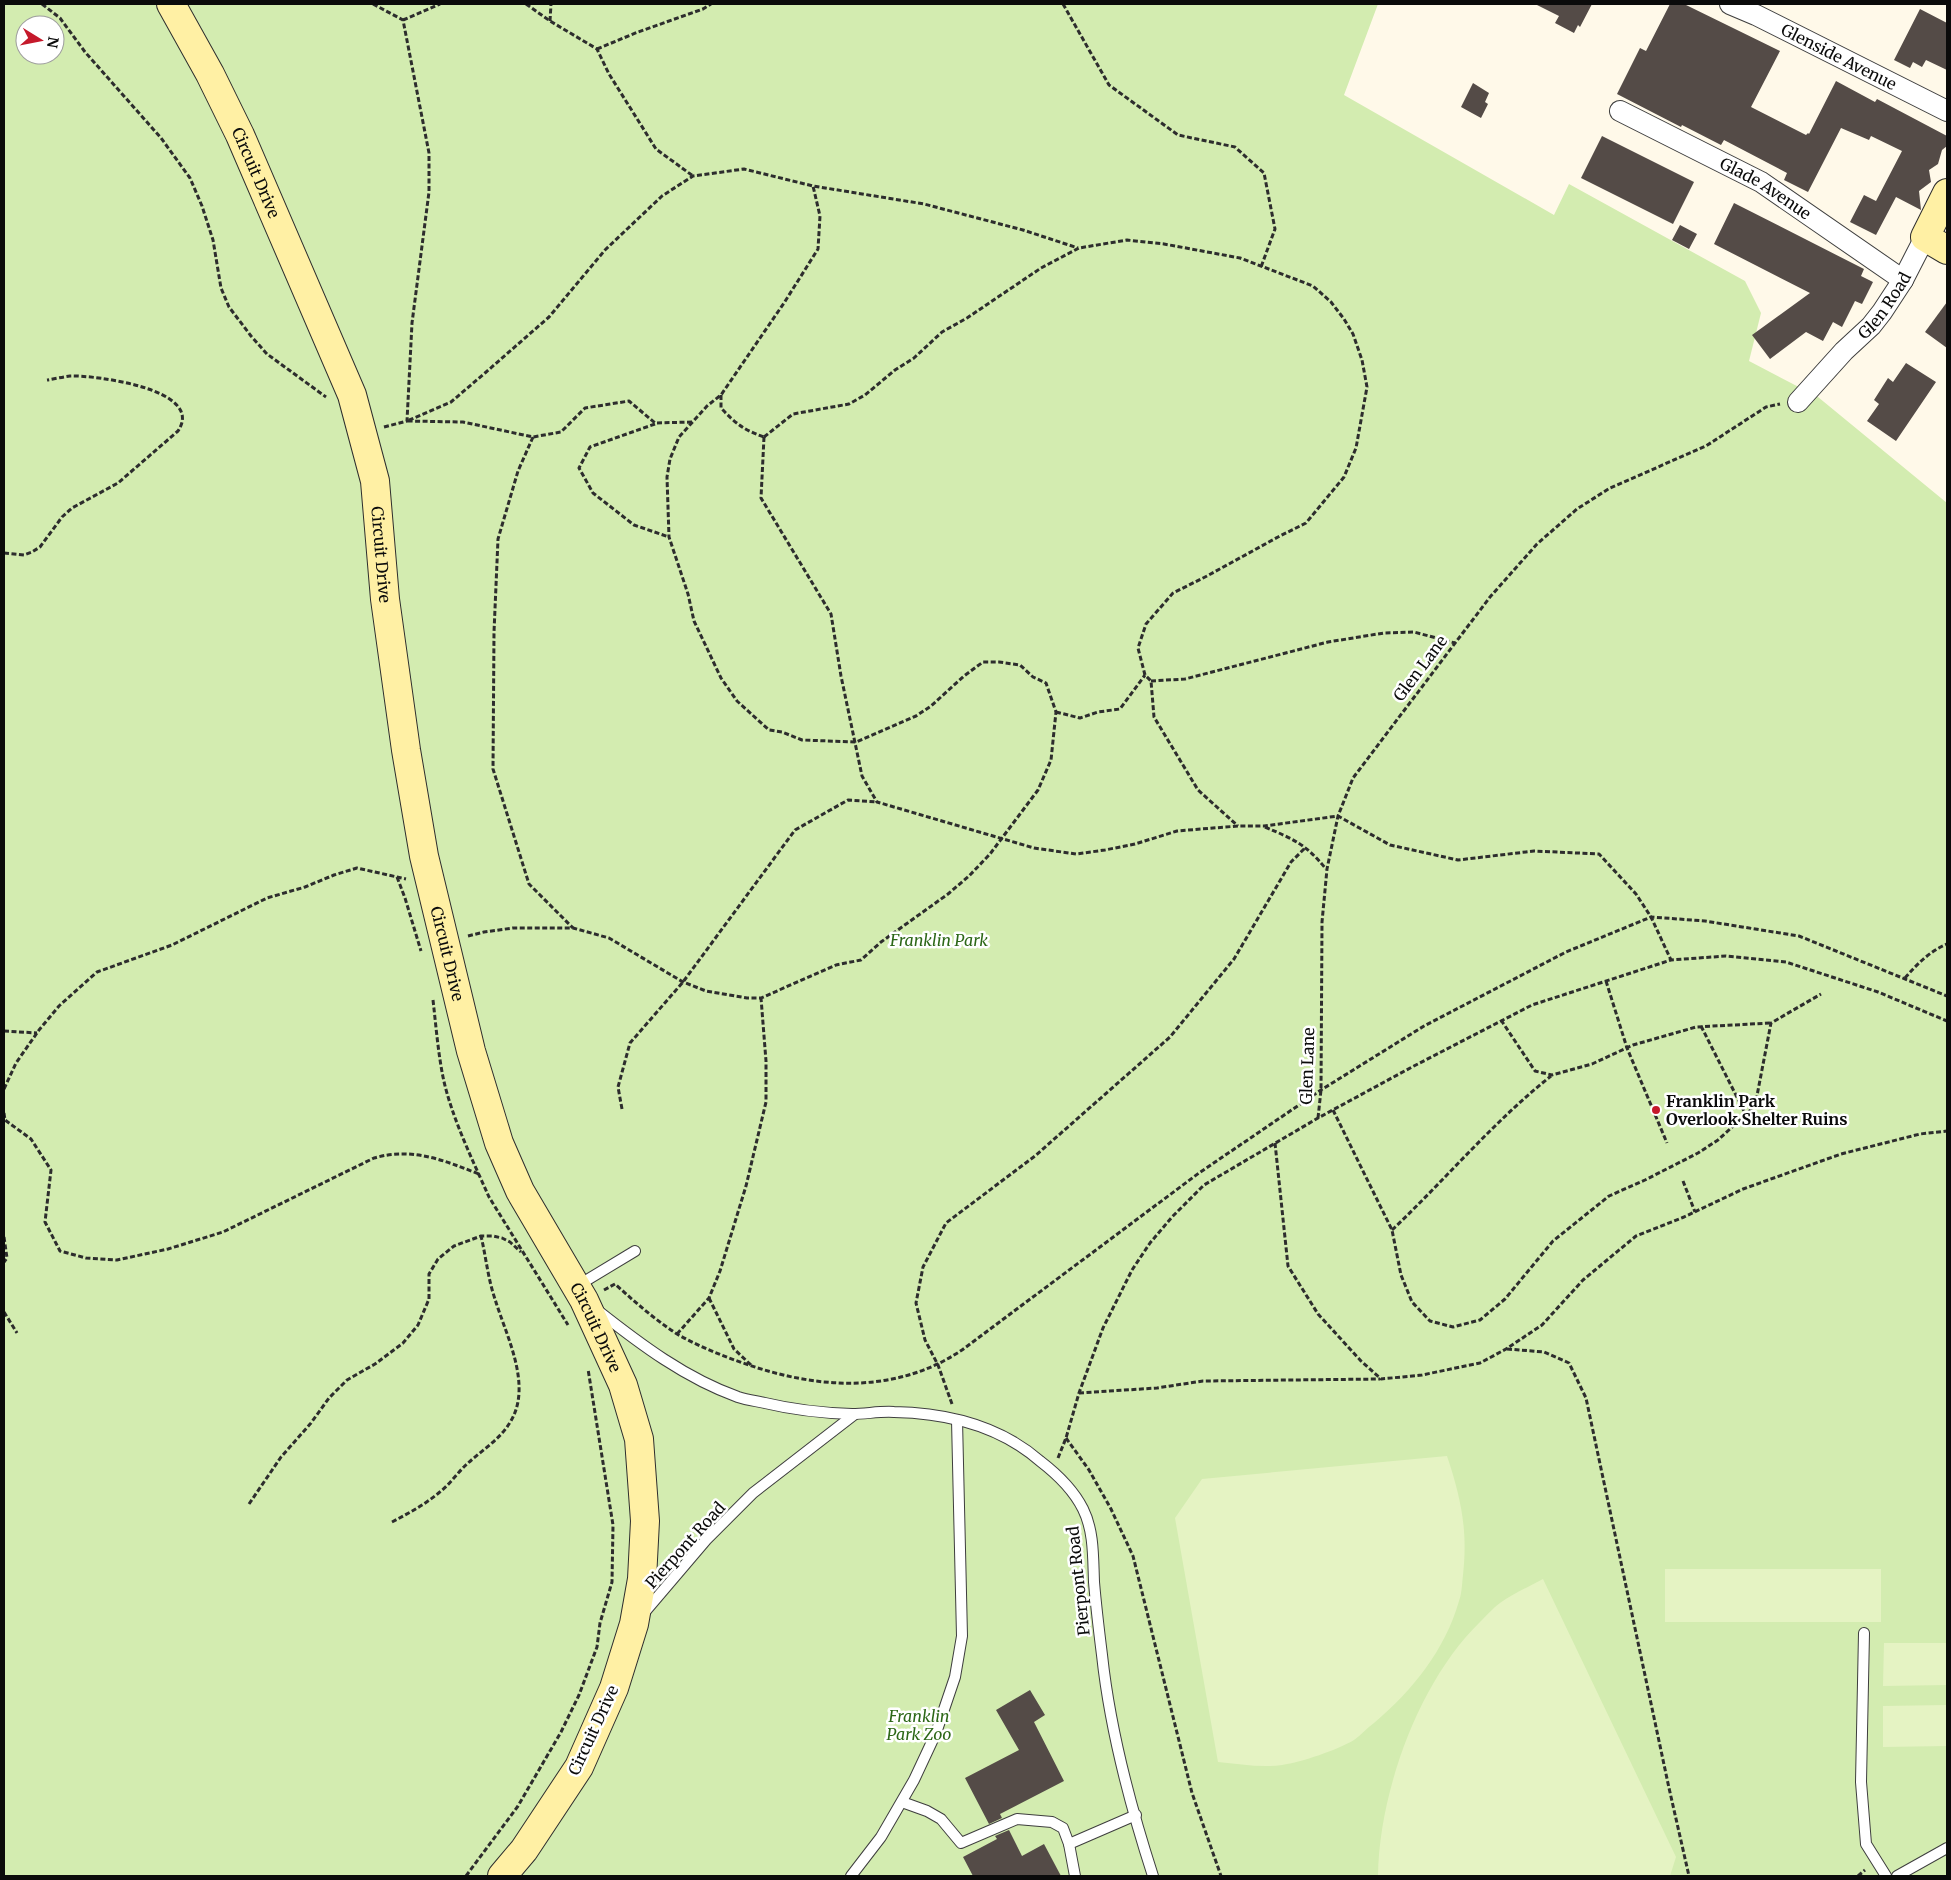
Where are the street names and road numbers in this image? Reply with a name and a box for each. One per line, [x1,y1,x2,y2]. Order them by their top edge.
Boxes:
street label: Glenside Avenue [1778,19,1900,94]
street label: Circuit Drive [228,124,285,221]
street label: Glade Avenue [1717,153,1815,224]
street label: Glen Road [1854,268,1915,343]
street label: Circuit Drive [367,505,395,604]
street label: Glen Lane [1389,631,1451,705]
street label: Circuit Drive [426,904,469,1003]
street label: Glen Lane [1296,1027,1318,1105]
street label: Circuit Drive [566,1279,626,1375]
street label: Pierpont Road [641,1497,729,1592]
street label: Pierpont Road [1062,1525,1094,1637]
street label: Circuit Drive [563,1682,623,1778]

